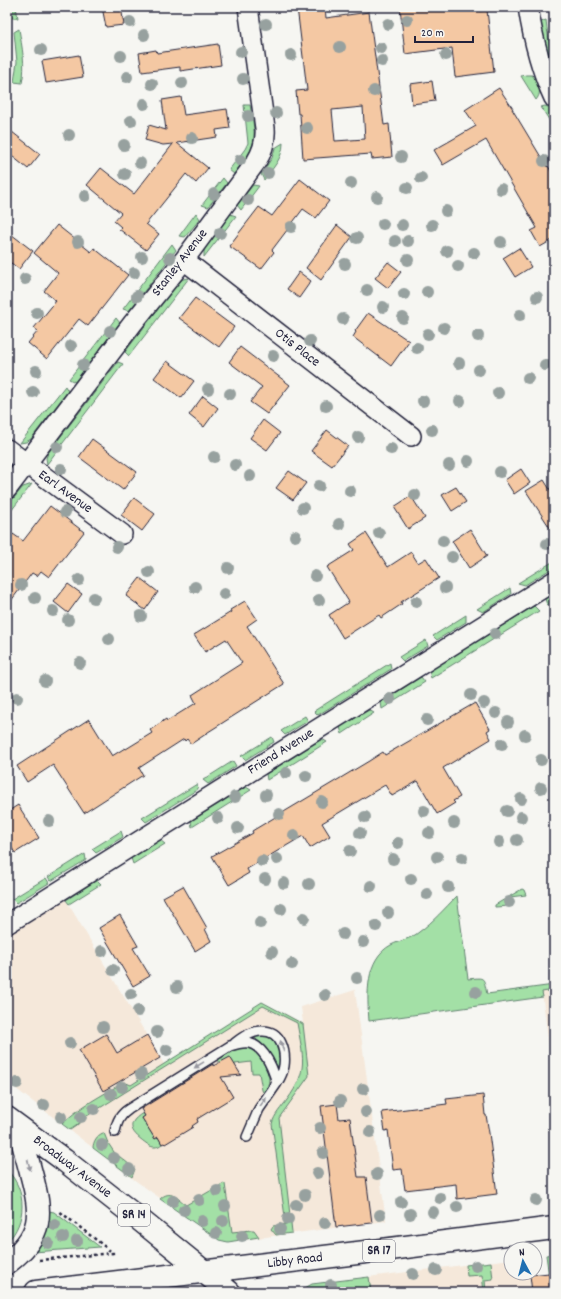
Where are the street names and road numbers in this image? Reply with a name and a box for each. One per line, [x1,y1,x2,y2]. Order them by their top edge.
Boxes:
street label: Stanley Avenue [147,225,213,301]
street label: Otis Place [270,324,324,372]
street label: Earl Avenue [34,465,96,519]
street label: Friend Avenue [244,724,318,780]
street label: Broadway Avenue [28,1131,116,1203]
road number: SR 14 [118,1204,150,1226]
road number: SR 17 [363,1240,395,1262]
street label: Libby Road [266,1248,324,1274]

